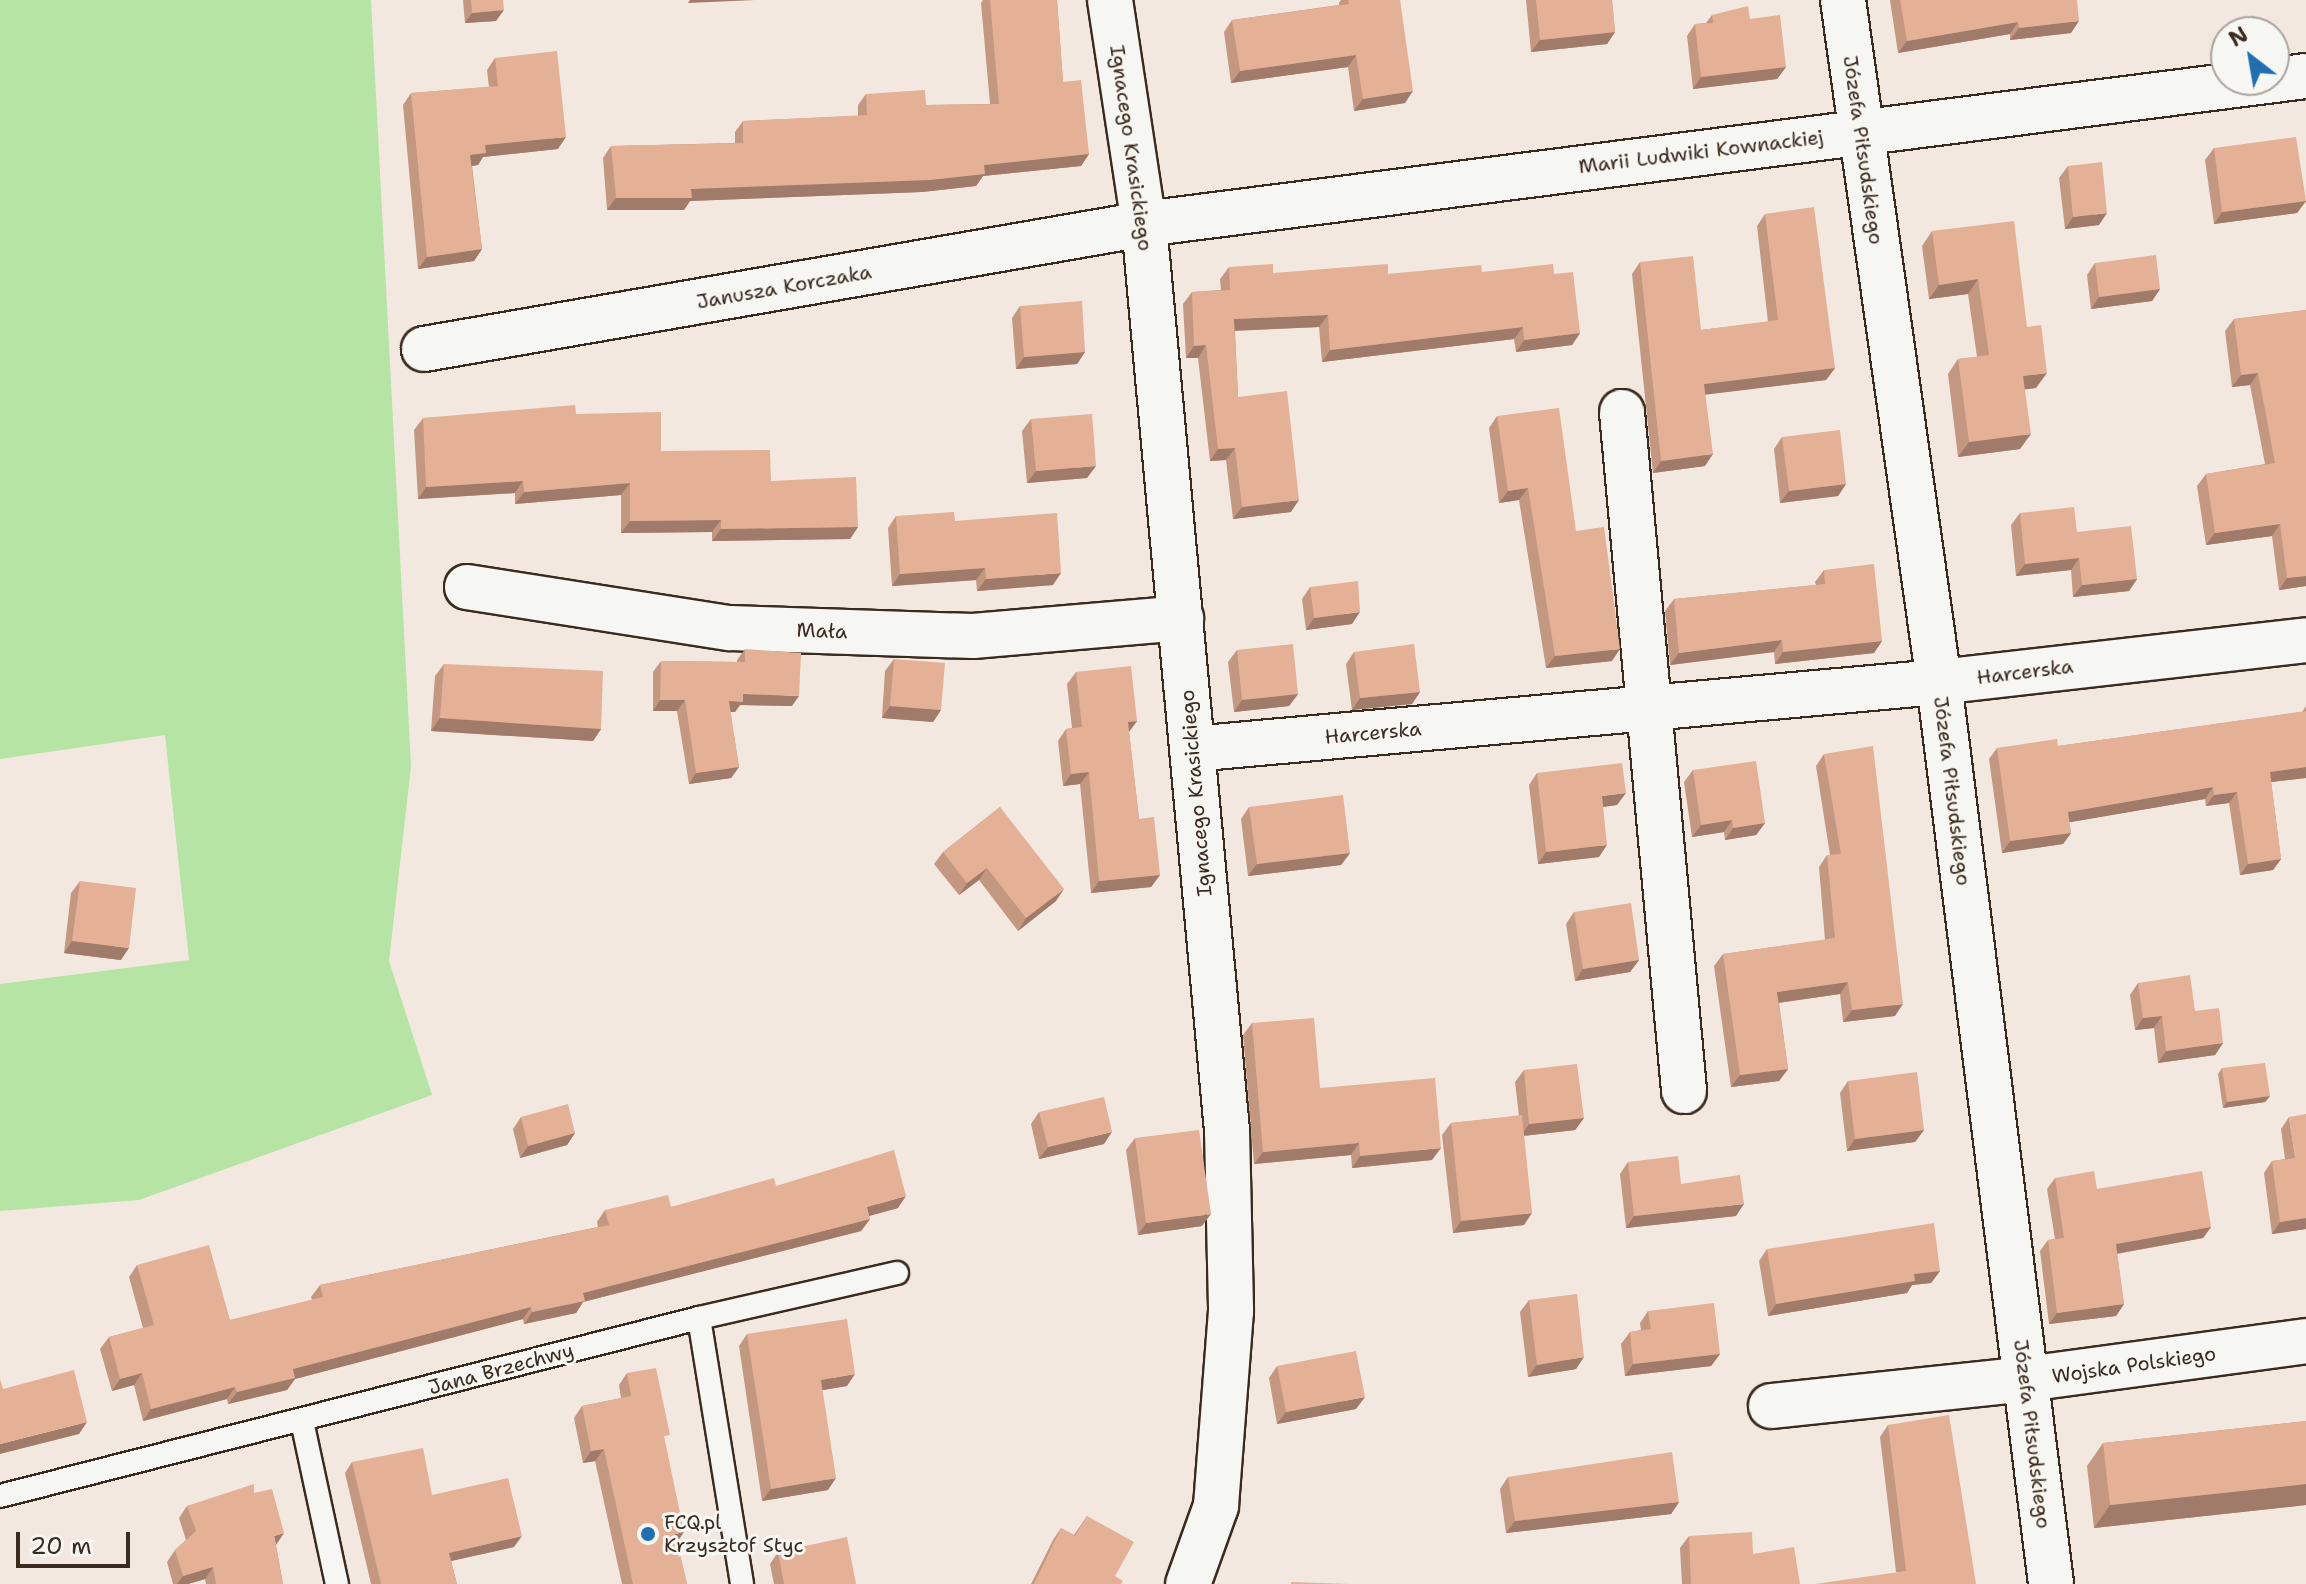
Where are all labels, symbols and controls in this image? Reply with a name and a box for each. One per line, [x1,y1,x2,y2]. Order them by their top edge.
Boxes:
north arrow [2210,16,2290,96]
text: N [2223,20,2253,54]
street label: Ignacego Krasickiego [1105,44,1157,252]
street label: Józefa Piłsudskiego [1838,54,1888,246]
street label: Marii Ludwiki Kownackiej [1577,125,1825,179]
street label: Janusza Korczaka [695,260,873,314]
street label: Mała [796,618,848,644]
street label: Harcerska [1975,654,2075,690]
street label: Ignacego Krasickiego [1175,689,1217,897]
street label: Józefa Piłsudskiego [1928,695,1976,887]
street label: Harcerska [1324,717,1422,749]
street label: Jana Brzechwy [426,1338,576,1400]
street label: Józefa Piłsudskiego [2008,1338,2056,1530]
street label: Wojska Polskiego [2050,1342,2218,1388]
place label: FCQ.pl Krzysztof Styc [664,1510,804,1557]
scale bar [20,1516,134,1566]
marker: FCQ.pl Krzysztof Styc [639,1525,657,1543]
text: 20 m [30,1530,92,1562]

